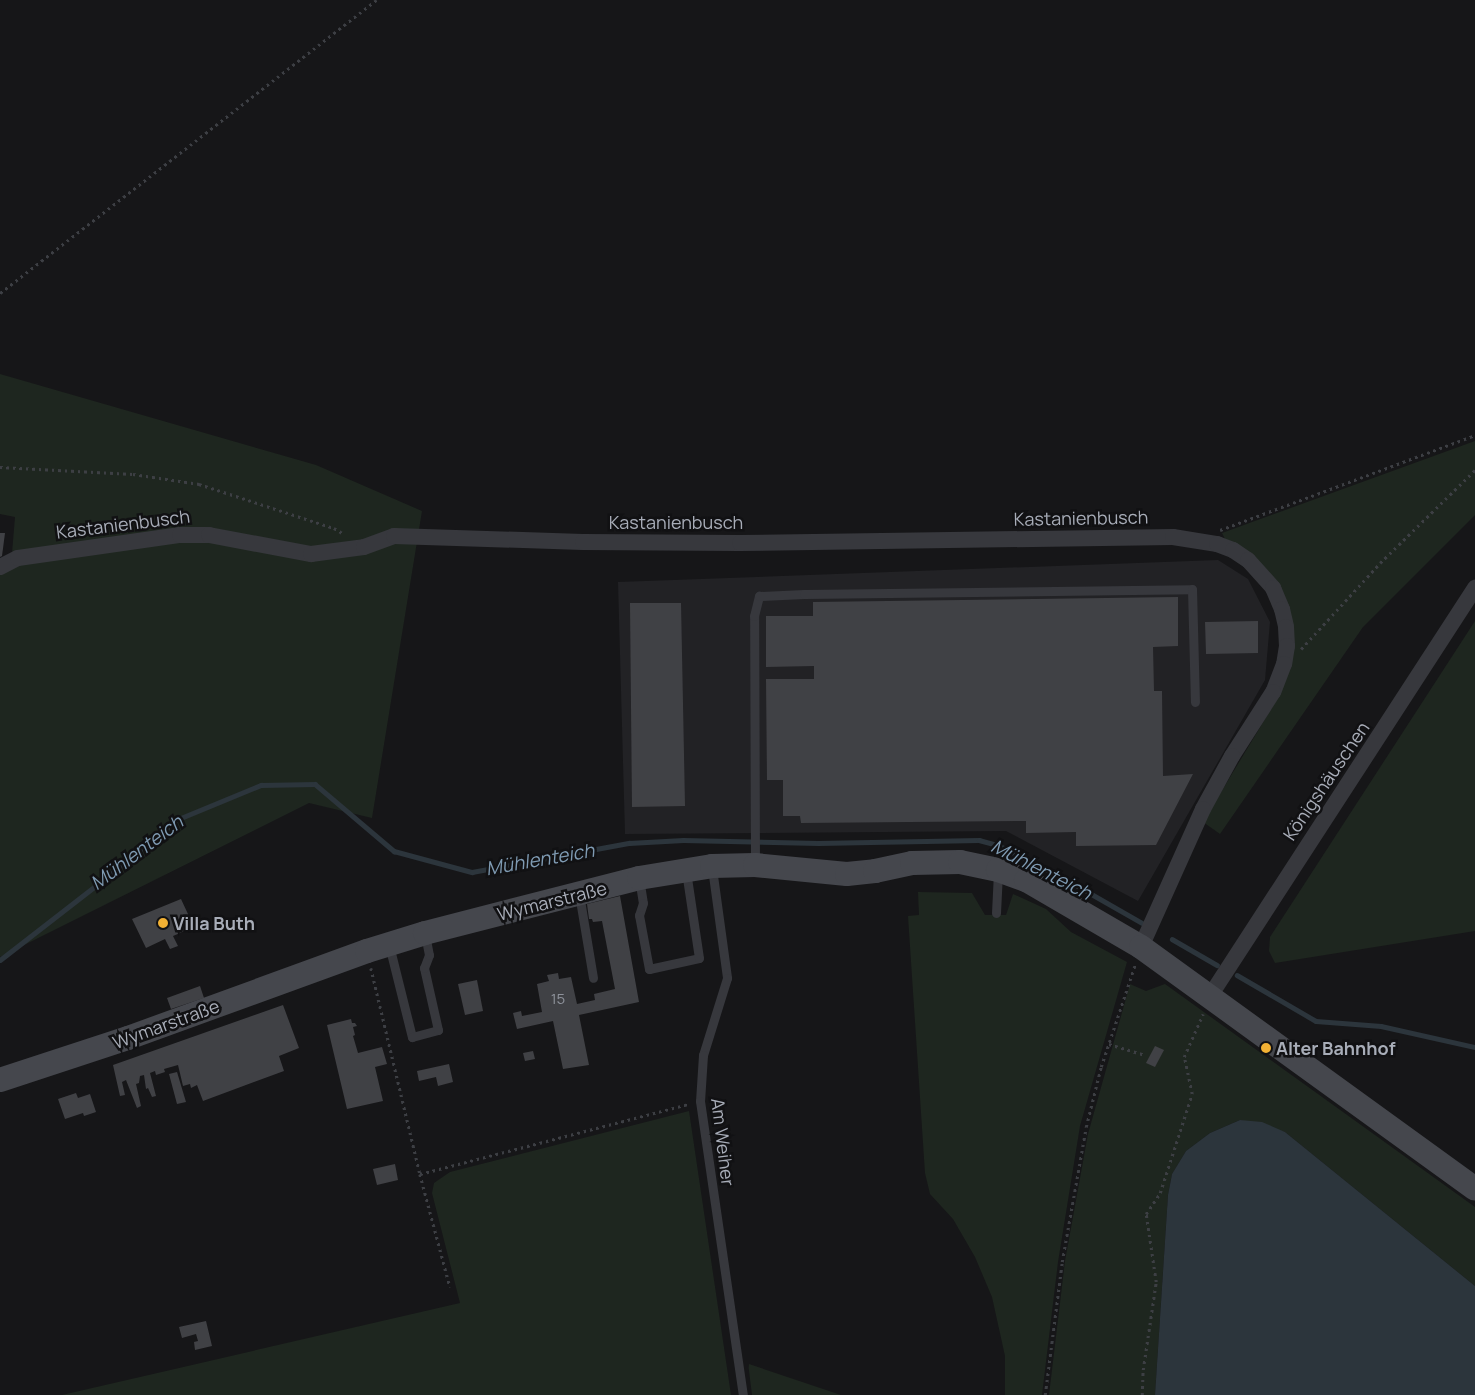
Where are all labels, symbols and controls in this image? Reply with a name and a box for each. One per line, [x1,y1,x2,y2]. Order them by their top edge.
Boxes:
street label: Kastanienbusch [55,505,191,543]
street label: Kastanienbusch [1014,506,1148,530]
street label: Kastanienbusch [609,511,743,533]
street label: Königshäuschen [1278,718,1374,844]
water label: Mühlenteich [86,811,188,895]
water label: Mühlenteich [987,835,1095,905]
water label: Mühlenteich [484,839,596,881]
street label: Wymarstraße [495,877,609,925]
place label: Villa Buth [173,912,255,934]
marker: Villa Buth [157,917,169,929]
house number: 15 [551,990,565,1008]
street label: Wymarstraße [110,995,222,1053]
place label: Alter Bahnhof [1276,1037,1395,1059]
marker: Alter Bahnhof [1260,1042,1272,1054]
street label: Am Weiher [707,1097,739,1187]

